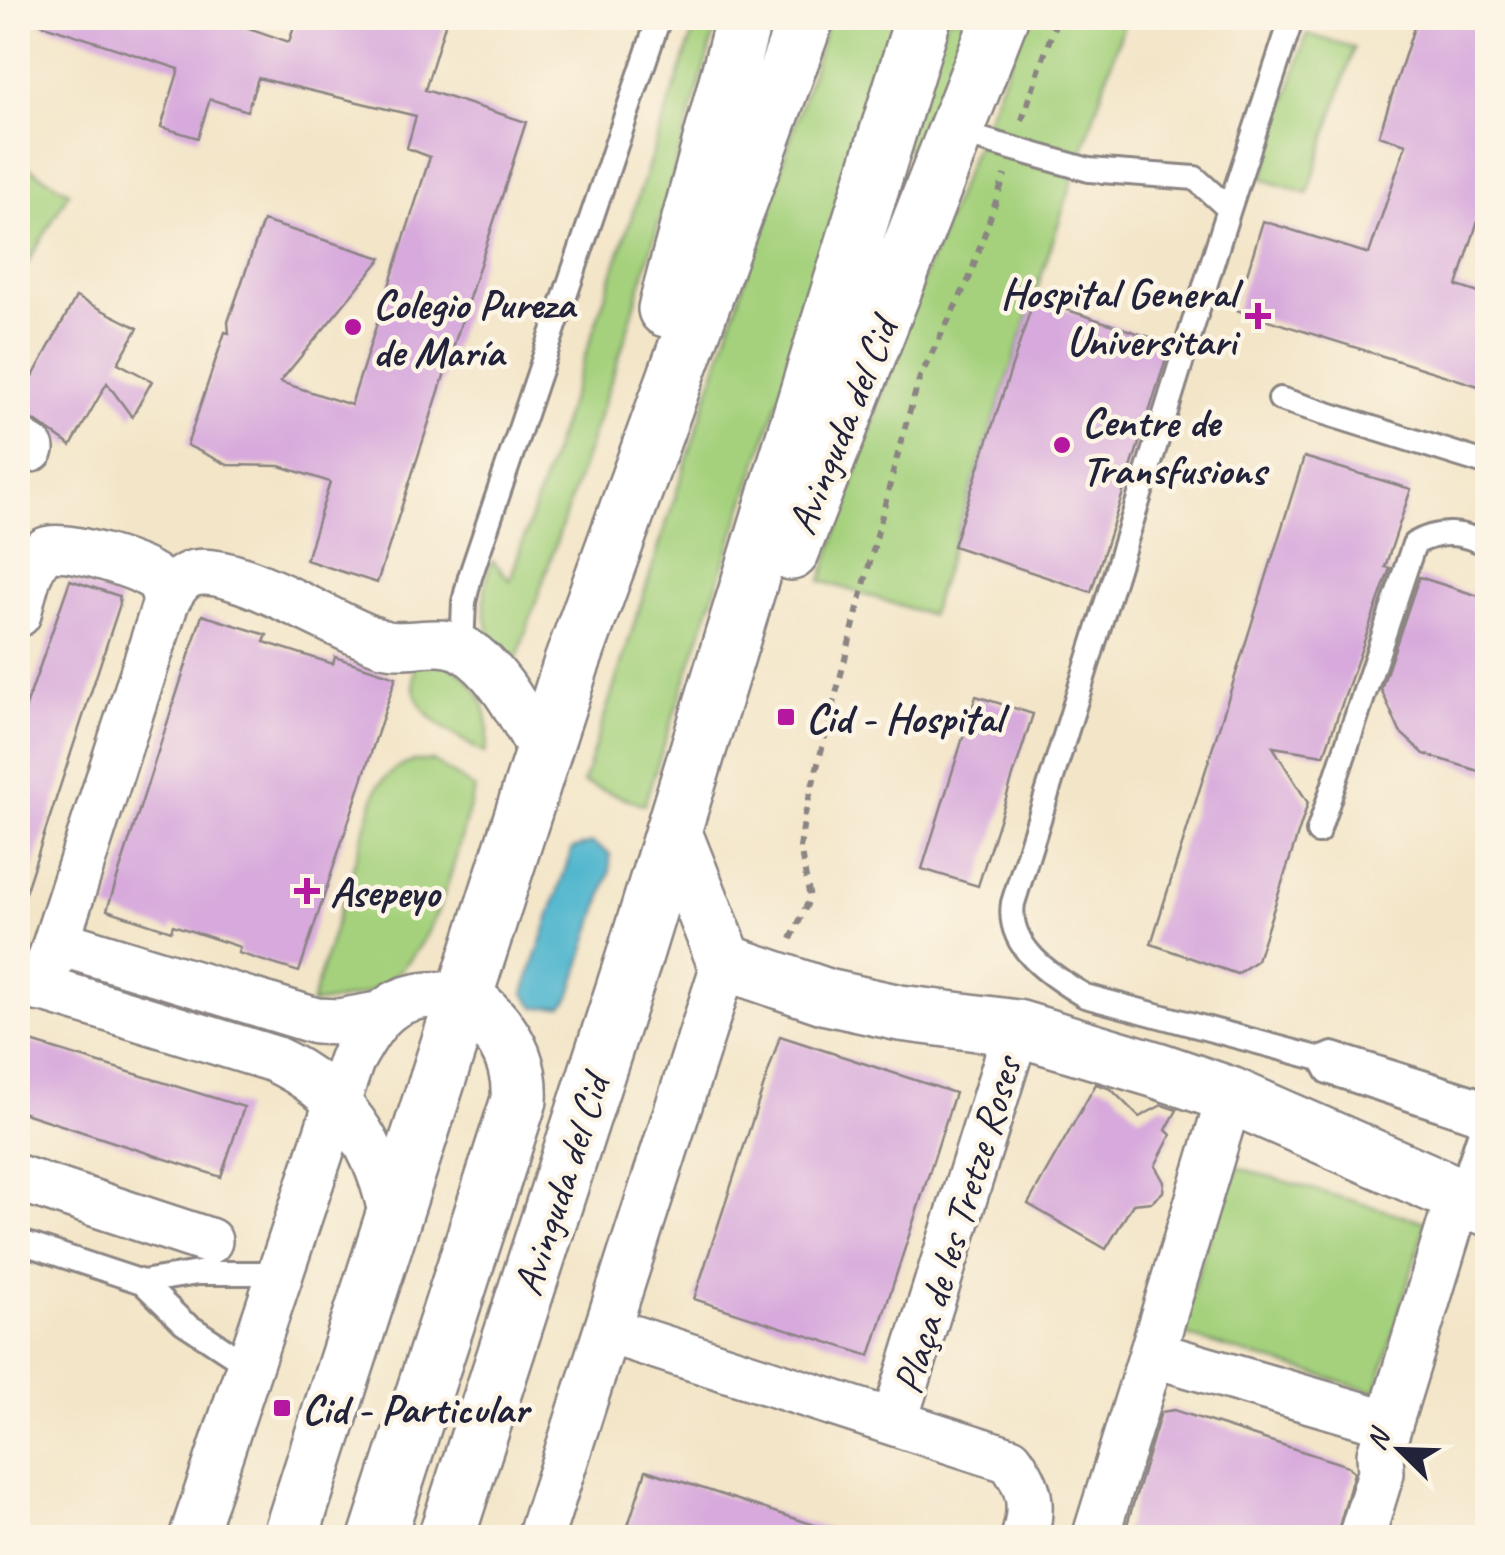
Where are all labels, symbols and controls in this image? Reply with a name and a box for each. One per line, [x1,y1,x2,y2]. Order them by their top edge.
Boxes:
place label: Hospital General Universitari [1000,267,1245,368]
place label: Colegio Pureza de María [373,278,578,379]
marker: Hospital General Universitari [1245,303,1271,329]
street label: Avinguda del Cid [775,305,912,542]
marker: Colegio Pureza de María [342,316,364,338]
place label: Centre de Transfusions [1082,396,1270,497]
marker: Centre de Transfusions [1051,434,1073,456]
place label: Cid - Hospital [806,692,1011,745]
marker: Cid - Hospital [775,706,797,728]
place label: Asepeyo [330,866,442,919]
marker: Asepeyo [294,878,320,904]
street label: Plaça de les Tretze Roses [881,1047,1035,1400]
street label: Avinguda del Cid [501,1063,624,1302]
place label: Cid - Particular [302,1383,532,1436]
marker: Cid - Particular [271,1397,293,1419]
north arrow [1350,1400,1450,1500]
text: N [1358,1421,1399,1455]

